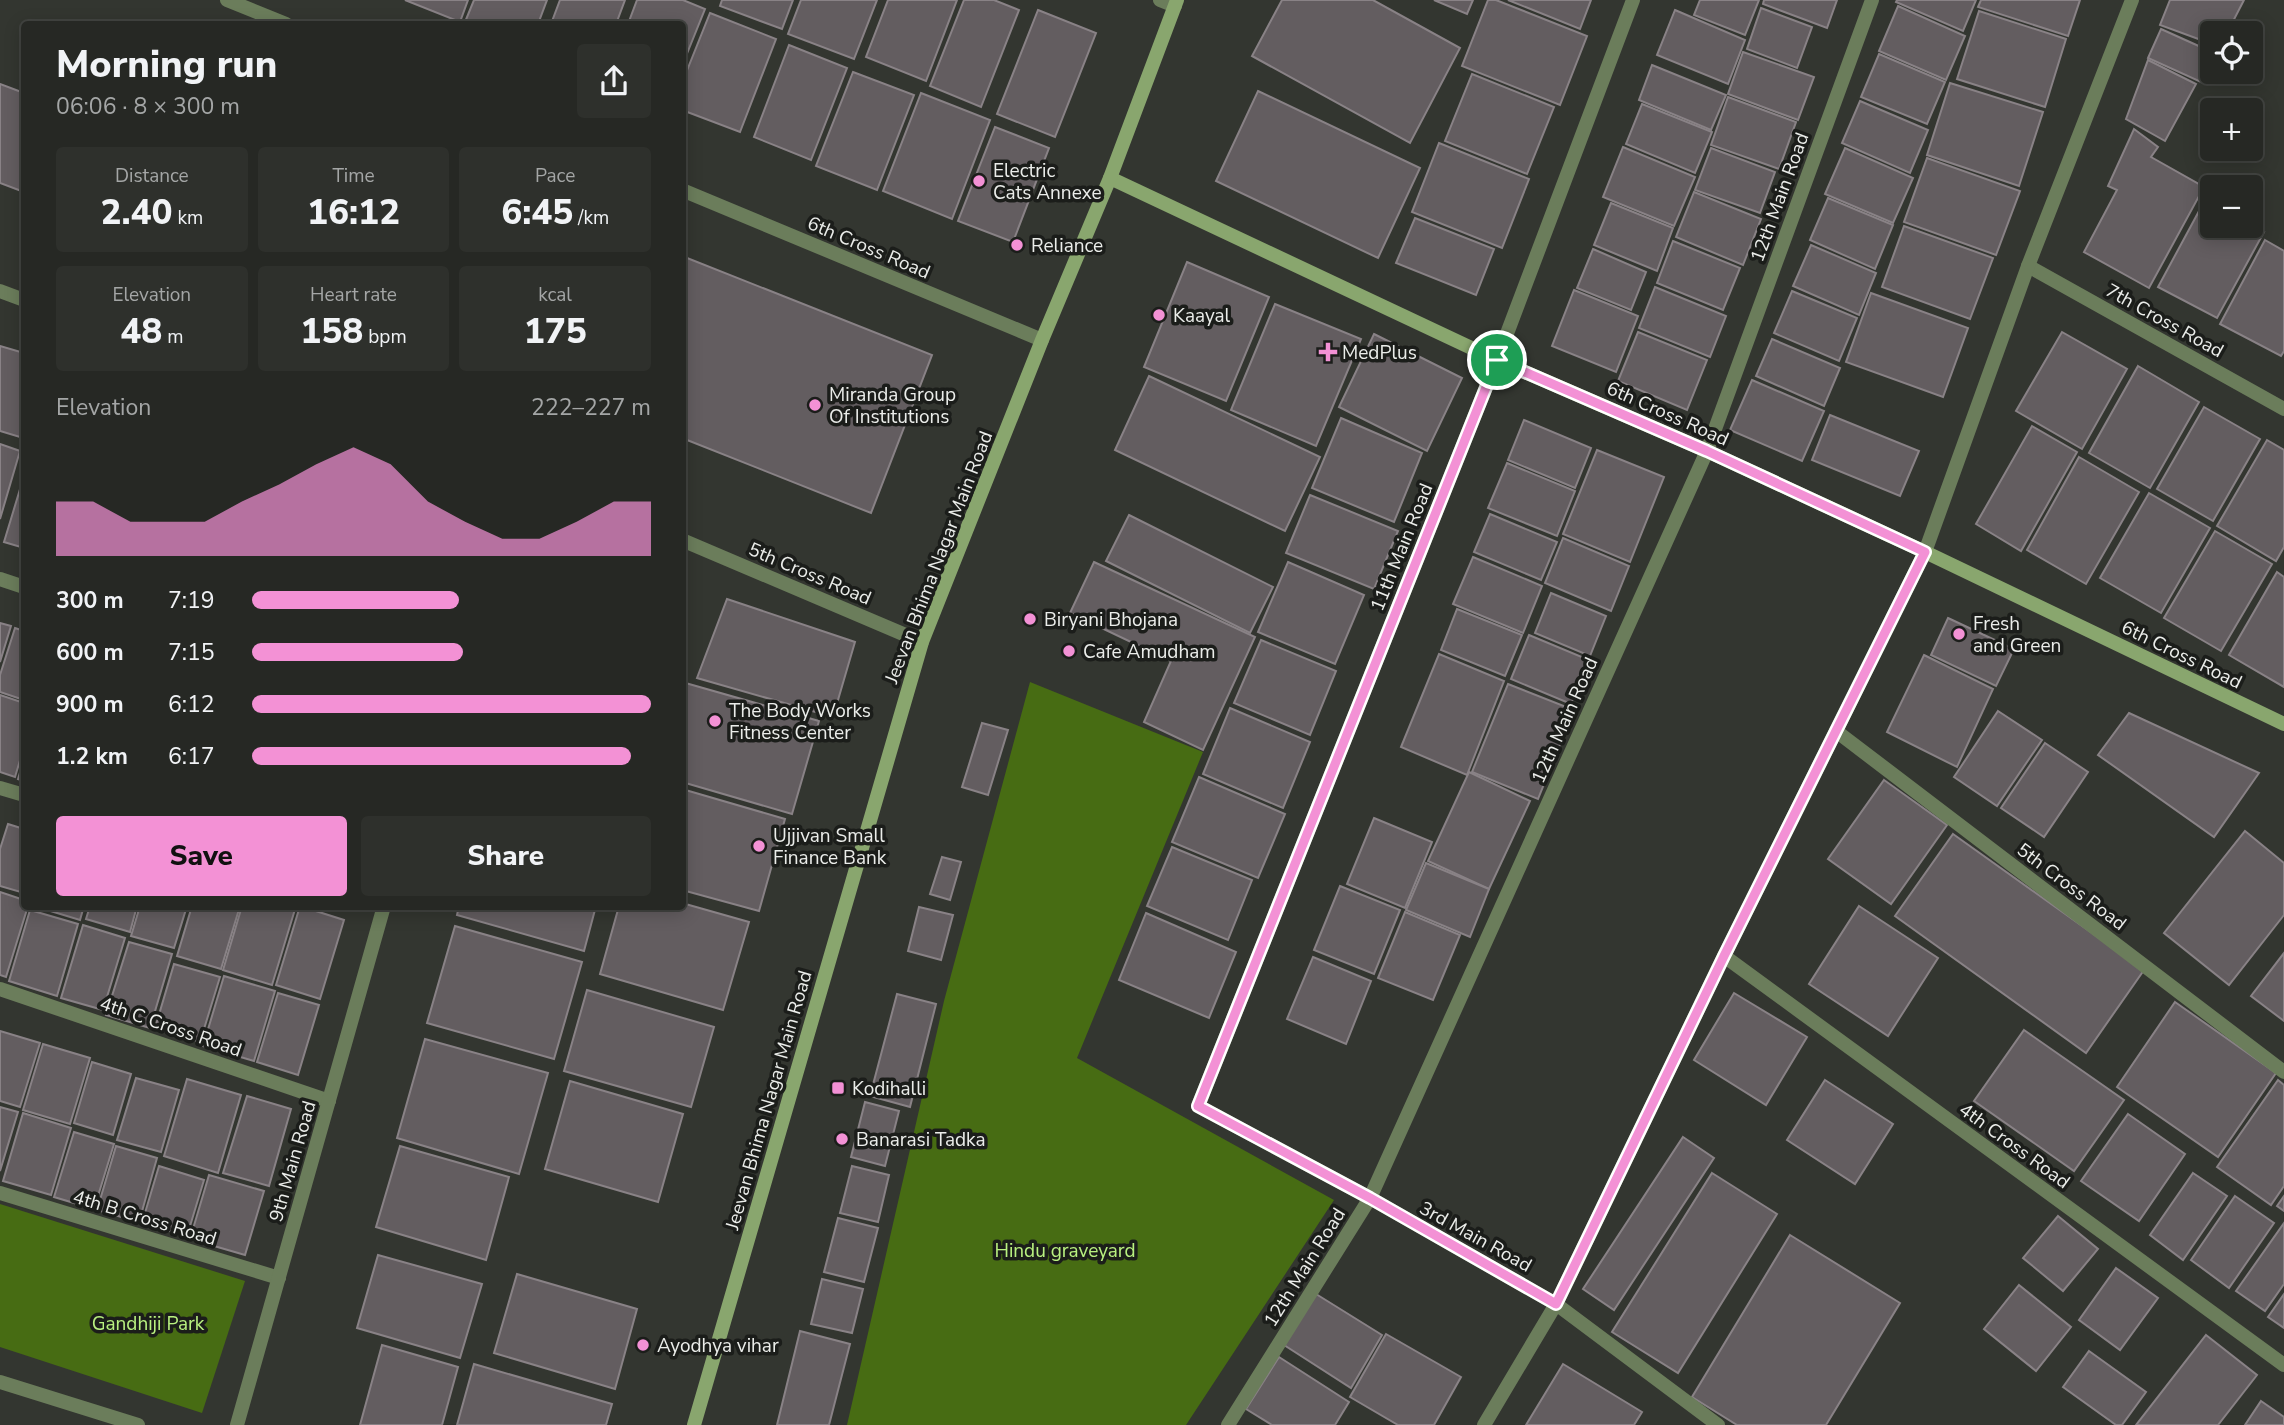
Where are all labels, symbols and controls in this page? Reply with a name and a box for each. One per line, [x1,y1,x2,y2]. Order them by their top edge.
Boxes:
map controls [2200,21,2263,238]
button: locate [2200,21,2263,84]
text: Morning run [56,39,277,90]
button: share [577,44,651,118]
text: 06:06 · 8 × 300 m [56,91,240,122]
button: + [2200,98,2263,161]
street label: 12th Main Road [1745,129,1815,266]
place label: Electric Cats Annexe [993,158,1102,206]
text: Distance [115,163,189,189]
text: Time [332,163,375,189]
text: Pace [535,163,575,189]
marker: Electric Cats Annexe [971,173,987,189]
button: − [2200,175,2263,238]
text: 2.40 [100,189,173,236]
text: 16:12 [307,189,400,236]
text: 6:45 [501,189,573,236]
text: km [173,205,203,231]
text: /km [573,205,609,231]
street label: 6th Cross Road [803,210,934,286]
place label: Reliance [1031,233,1103,259]
marker: Reliance [1009,237,1025,253]
street label: 7th Cross Road [2101,278,2228,364]
text: Elevation [112,282,191,308]
text: Heart rate [310,282,397,308]
text: kcal [538,282,572,308]
place label: Kaayal [1173,303,1231,329]
marker: Kaayal [1151,307,1167,323]
text: 48 [120,308,162,355]
text: 158 [300,308,363,355]
text: 175 [524,308,587,355]
text: m [162,324,183,350]
text: bpm [363,324,407,350]
pin [1467,330,1527,390]
place label: MedPlus [1342,340,1417,366]
icon: arrive [1478,341,1516,379]
marker: MedPlus [1320,344,1336,360]
street label: 6th Cross Road [1602,375,1733,452]
place label: Miranda Group Of Institutions [829,382,956,430]
text: Elevation [56,392,151,423]
text: 222–227 m [531,392,651,423]
marker: Miranda Group Of Institutions [807,397,823,413]
street label: Jeevan Bhima Nagar Main Road [878,427,999,688]
street label: 11th Main Road [1364,480,1439,615]
street label: 5th Cross Road [744,536,875,612]
text: 300 m [56,585,124,616]
text: 7:19 [168,585,215,616]
place label: Biryani Bhojana [1044,607,1178,633]
marker: Biryani Bhojana [1022,611,1038,627]
place label: Fresh and Green [1973,611,2061,659]
street label: 6th Cross Road [2117,614,2246,695]
marker: Fresh and Green [1951,626,1967,642]
text: 600 m [56,637,124,668]
text: 7:15 [168,637,215,668]
place label: Cafe Amudham [1083,639,1216,665]
marker: Cafe Amudham [1061,643,1077,659]
street label: 12th Main Road [1525,653,1604,788]
text: 900 m [56,689,124,720]
text: 6:12 [168,689,215,720]
place label: The Body Works Fitness Center [729,698,871,746]
marker: The Body Works Fitness Center [707,713,723,729]
text: 1.2 km [56,741,128,772]
text: 6:17 [168,741,215,772]
button: Save [56,816,347,896]
button: Share [361,816,651,896]
place label: Ujjivan Small Finance Bank [773,823,887,871]
street label: 5th Cross Road [2011,837,2132,937]
marker: Ujjivan Small Finance Bank [751,838,767,854]
street label: Jeevan Bhima Nagar Main Road [719,968,818,1234]
street label: 4th C Cross Road [96,990,245,1063]
place label: Kodihalli [852,1076,926,1102]
marker: Kodihalli [830,1080,846,1096]
street label: 4th Cross Road [1954,1097,2075,1195]
street label: 9th Main Road [263,1098,323,1225]
place label: Banarasi Tadka [856,1127,986,1153]
marker: Banarasi Tadka [834,1131,850,1147]
street label: 4th B Cross Road [70,1184,220,1252]
street label: 3rd Main Road [1415,1195,1536,1278]
street label: 12th Main Road [1258,1203,1352,1332]
park label: Hindu graveyard [994,1238,1136,1264]
park label: Gandhiji Park [92,1311,205,1337]
place label: Ayodhya vihar [657,1333,779,1359]
marker: Ayodhya vihar [635,1337,651,1353]

